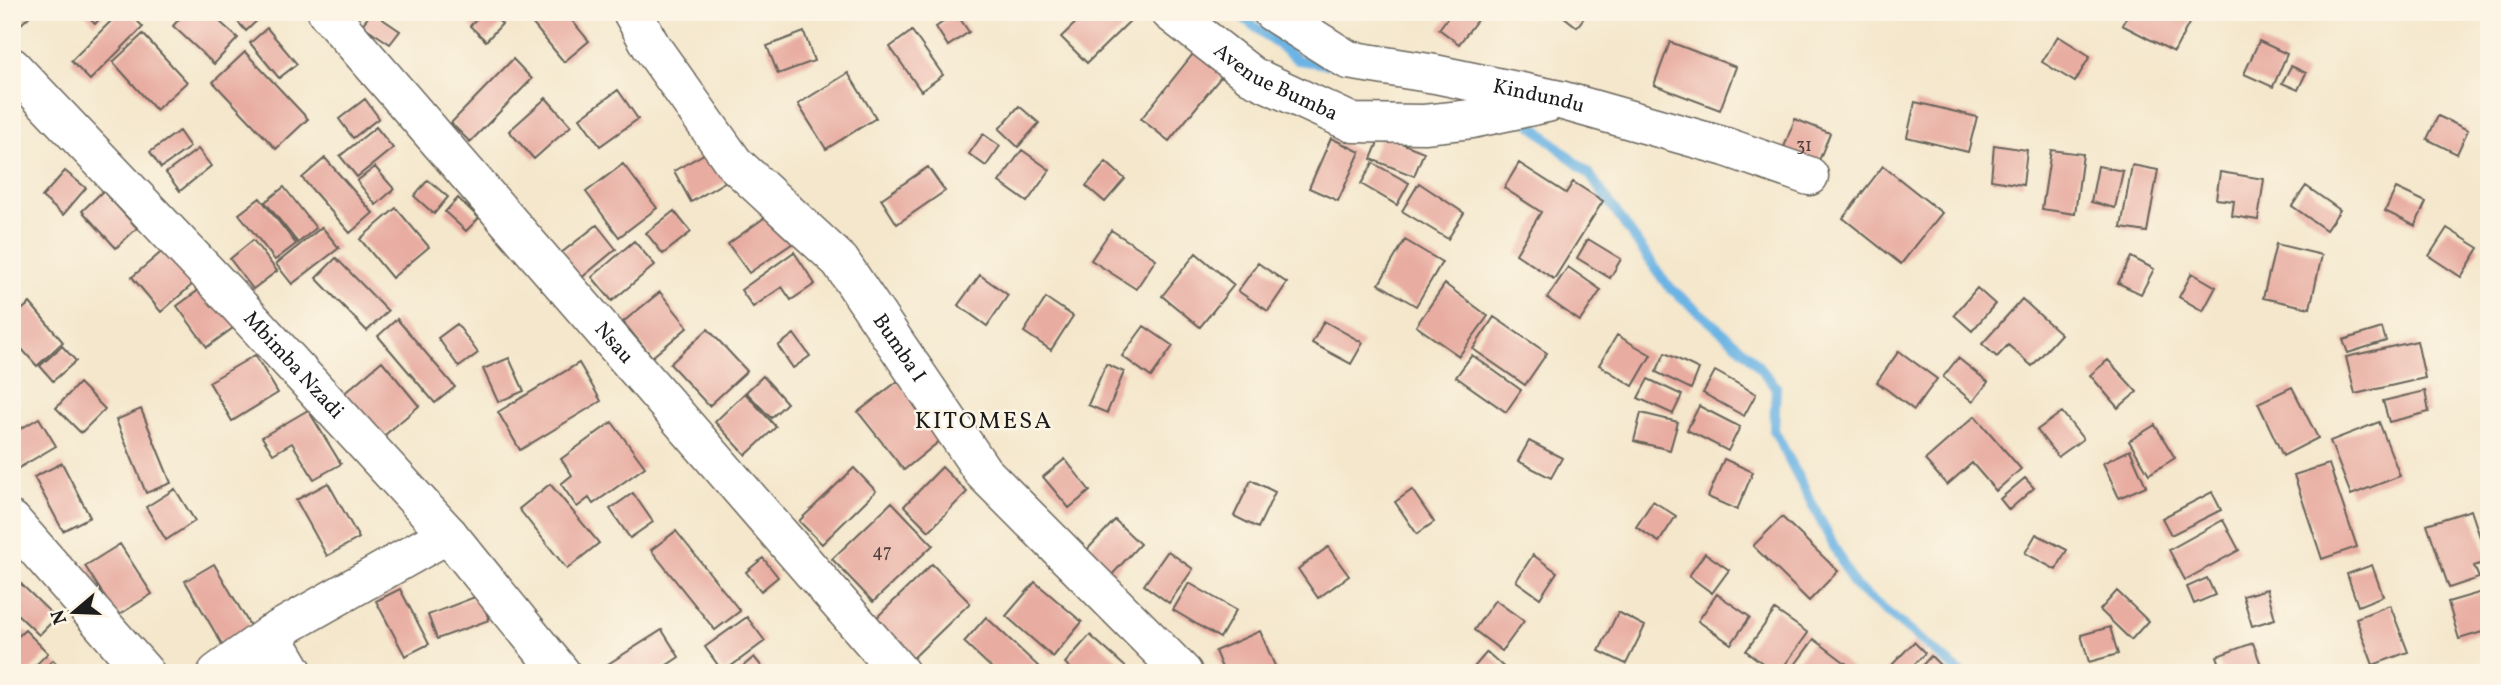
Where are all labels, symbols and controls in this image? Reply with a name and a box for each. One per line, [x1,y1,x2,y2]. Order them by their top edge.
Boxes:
street label: Avenue Bumba [1207,37,1343,128]
street label: Kindundu [1490,72,1588,121]
house number: 31 [1796,134,1812,159]
street label: Mbimba Nzadi [236,305,350,426]
street label: Bumba I [865,308,933,388]
street label: Nsau [588,316,640,370]
district label: KITOMESA [915,405,1053,439]
house number: 47 [872,540,892,565]
north arrow [38,576,108,646]
text: N [45,606,74,628]

